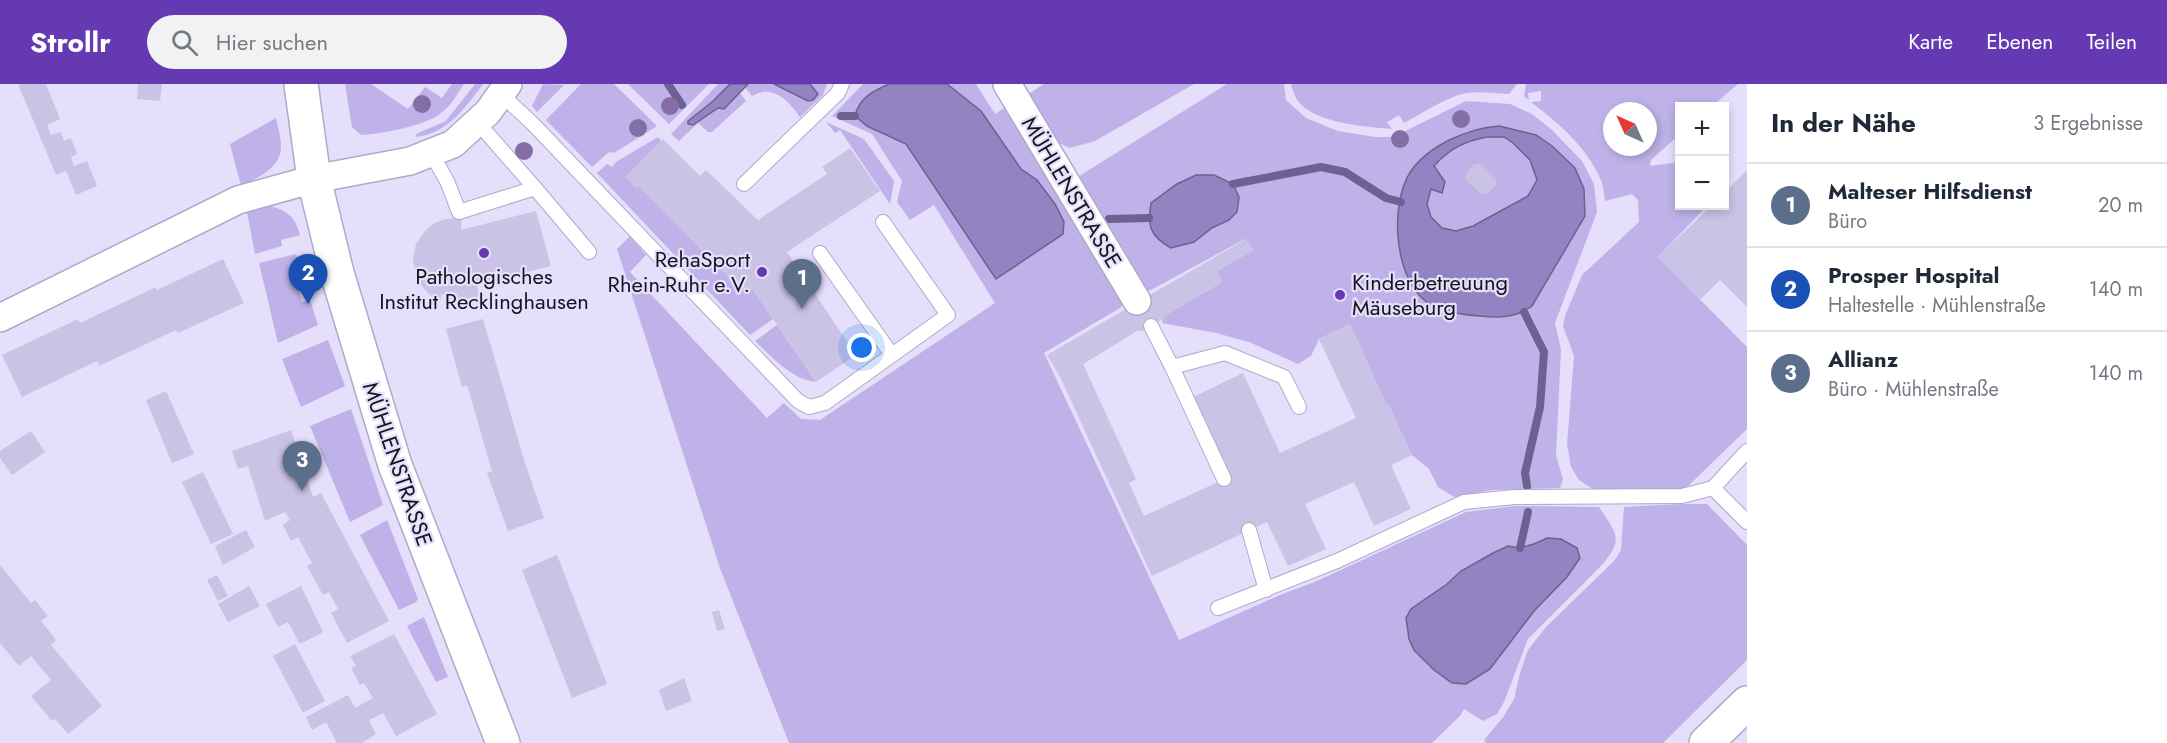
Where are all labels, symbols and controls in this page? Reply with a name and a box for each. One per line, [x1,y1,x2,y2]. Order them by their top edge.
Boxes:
search box [147,15,567,69]
text: Strollr [30,22,111,63]
icon: search [168,26,201,59]
text: Hier suchen [216,26,328,58]
text: Karte [1908,27,1953,57]
text: Ebenen [1986,27,2053,57]
text: Teilen [2086,27,2137,57]
north arrow [1603,102,1657,156]
map controls [1675,102,1729,210]
button: + [1675,102,1729,156]
text: In der Nähe [1771,104,1916,142]
text: 3 Ergebnisse [2033,109,2143,138]
street label: MÜHLENSTRASSE [1014,110,1130,274]
button: − [1675,156,1729,210]
text: Malteser Hilfsdienst [1828,175,2032,207]
text: 1 [1785,191,1796,220]
text: 20 m [2098,191,2143,220]
text: Büro [1828,207,1867,236]
place label: RehaSport Rhein-Ruhr e.V. [608,243,751,300]
marker: Pathologisches Institut Recklinghausen [477,246,491,260]
pin: 2 [288,254,328,304]
text: Prosper Hospital [1828,259,2000,291]
place label: Pathologisches Institut Recklinghausen [379,260,589,317]
pin: 1 [782,260,822,309]
marker: RehaSport Rhein-Ruhr e.V. [755,265,769,279]
place label: Kinderbetreuung Mäuseburg [1352,266,1508,323]
text: 2 [1784,275,1797,304]
text: 140 m [2089,275,2143,304]
marker: Kinderbetreuung Mäuseburg [1333,288,1347,302]
text: Haltestelle · Mühlenstraße [1828,291,2046,320]
your location [847,333,876,362]
text: Allianz [1828,343,1898,375]
text: 3 [1784,359,1797,388]
text: 140 m [2089,359,2143,388]
text: Büro · Mühlenstraße [1828,375,1999,404]
street label: MÜHLENSTRASSE [355,378,441,550]
pin: 3 [282,442,322,491]

